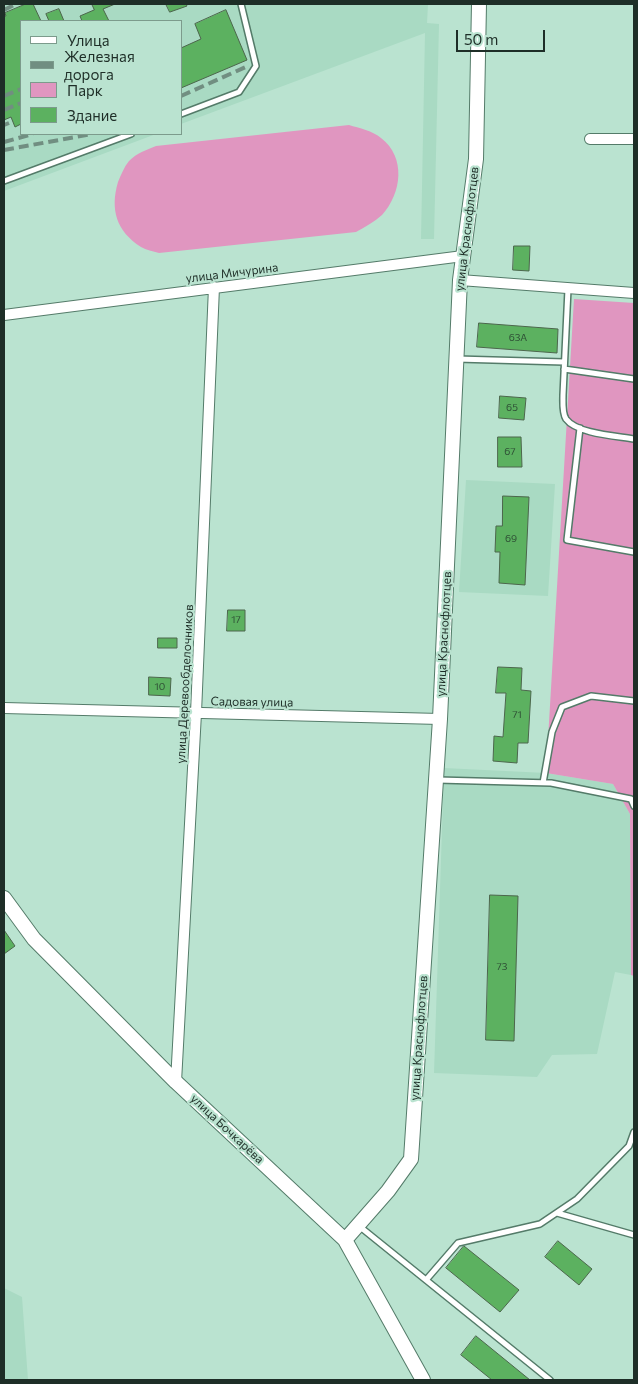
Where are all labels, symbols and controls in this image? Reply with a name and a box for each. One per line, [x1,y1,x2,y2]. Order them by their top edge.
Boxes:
legend [20,20,182,135]
scale bar [458,20,547,52]
text: 50 m [464,30,498,48]
text: Улица [67,31,109,49]
text: Железная дорога [64,47,135,83]
text: Парк [67,81,103,99]
text: Здание [67,106,117,124]
street label: улица Краснофлотцев [452,166,482,292]
street label: улица Мичурина [185,260,279,286]
house number: 63А [509,332,527,344]
house number: 65 [506,402,518,414]
house number: 67 [504,446,516,458]
house number: 69 [505,533,517,545]
street label: улица Краснофлотцев [434,571,454,697]
street label: улица Деревообделочников [174,604,196,764]
house number: 17 [231,614,241,626]
house number: 10 [155,681,165,693]
street label: Садовая улица [211,694,293,710]
house number: 71 [512,709,522,721]
house number: 73 [497,961,507,973]
street label: улица Краснофлотцев [407,975,431,1101]
street label: улица Бочкарёва [187,1091,267,1167]

